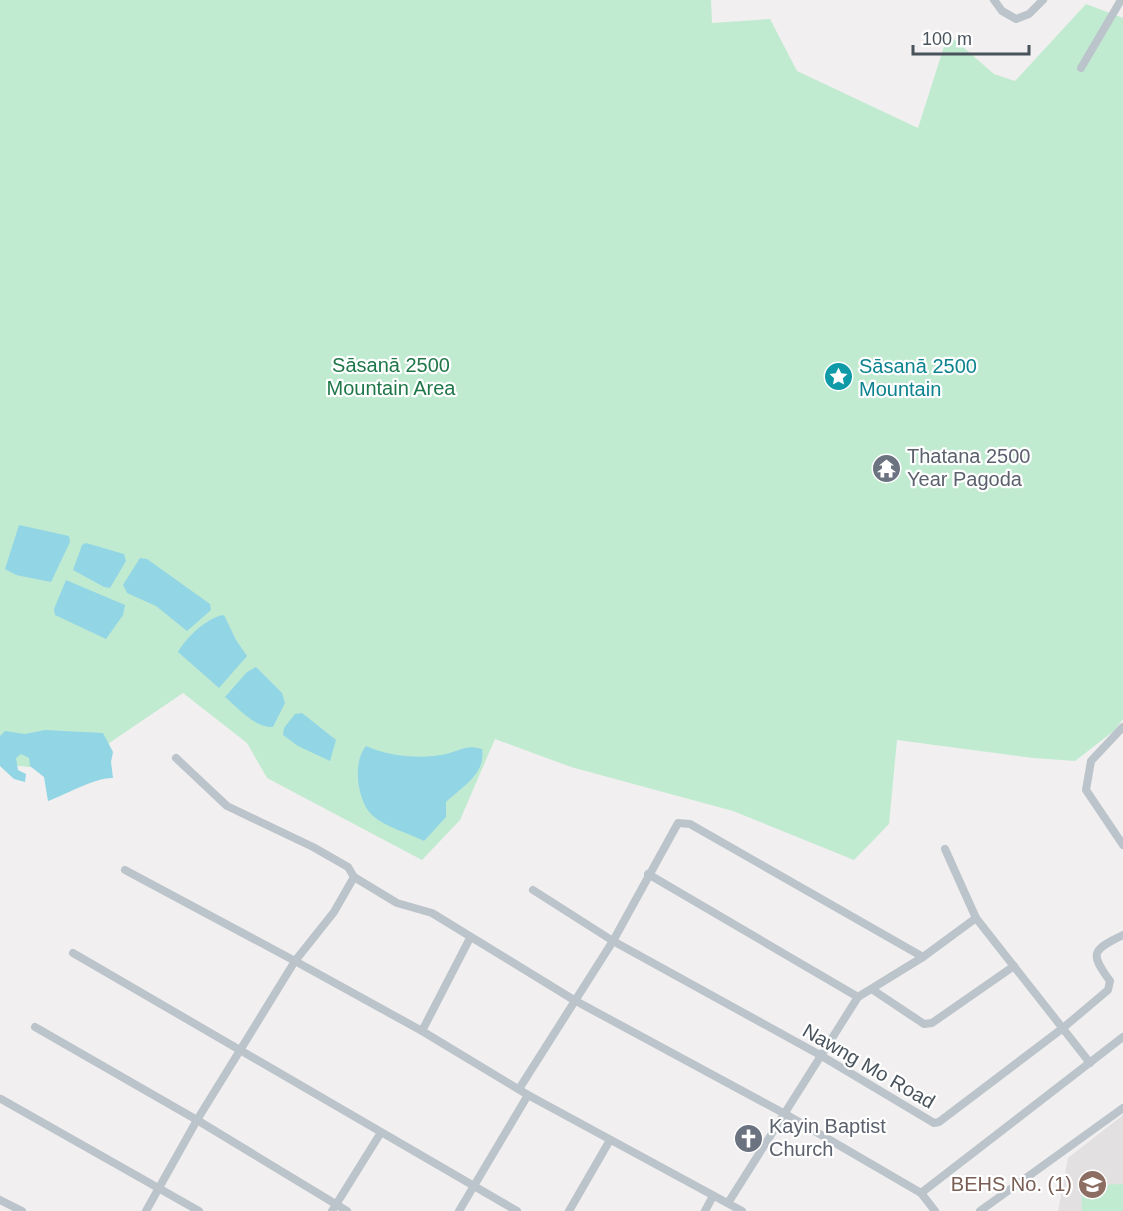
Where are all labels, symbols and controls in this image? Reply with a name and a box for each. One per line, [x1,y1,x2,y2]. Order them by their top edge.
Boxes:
scale bar [913,18,1028,56]
text: 100 m [922,29,972,49]
park label: Sāsanā 2500 Mountain Area [327,354,456,399]
place label: Sāsanā 2500 Mountain [859,355,977,400]
place icon: Sāsanā 2500 Mountain [822,361,854,393]
place label: Thatana 2500 Year Pagoda [907,445,1030,490]
temple icon: Thatana 2500 Year Pagoda [870,452,902,484]
street label: Nawng Mo Road [799,1019,939,1113]
place label: Kayin Baptist Church [769,1115,886,1160]
church icon: Kayin Baptist Church [732,1122,764,1154]
school or university icon: BEHS No. (1) [1077,1168,1109,1200]
place label: BEHS No. (1) [951,1173,1072,1195]

